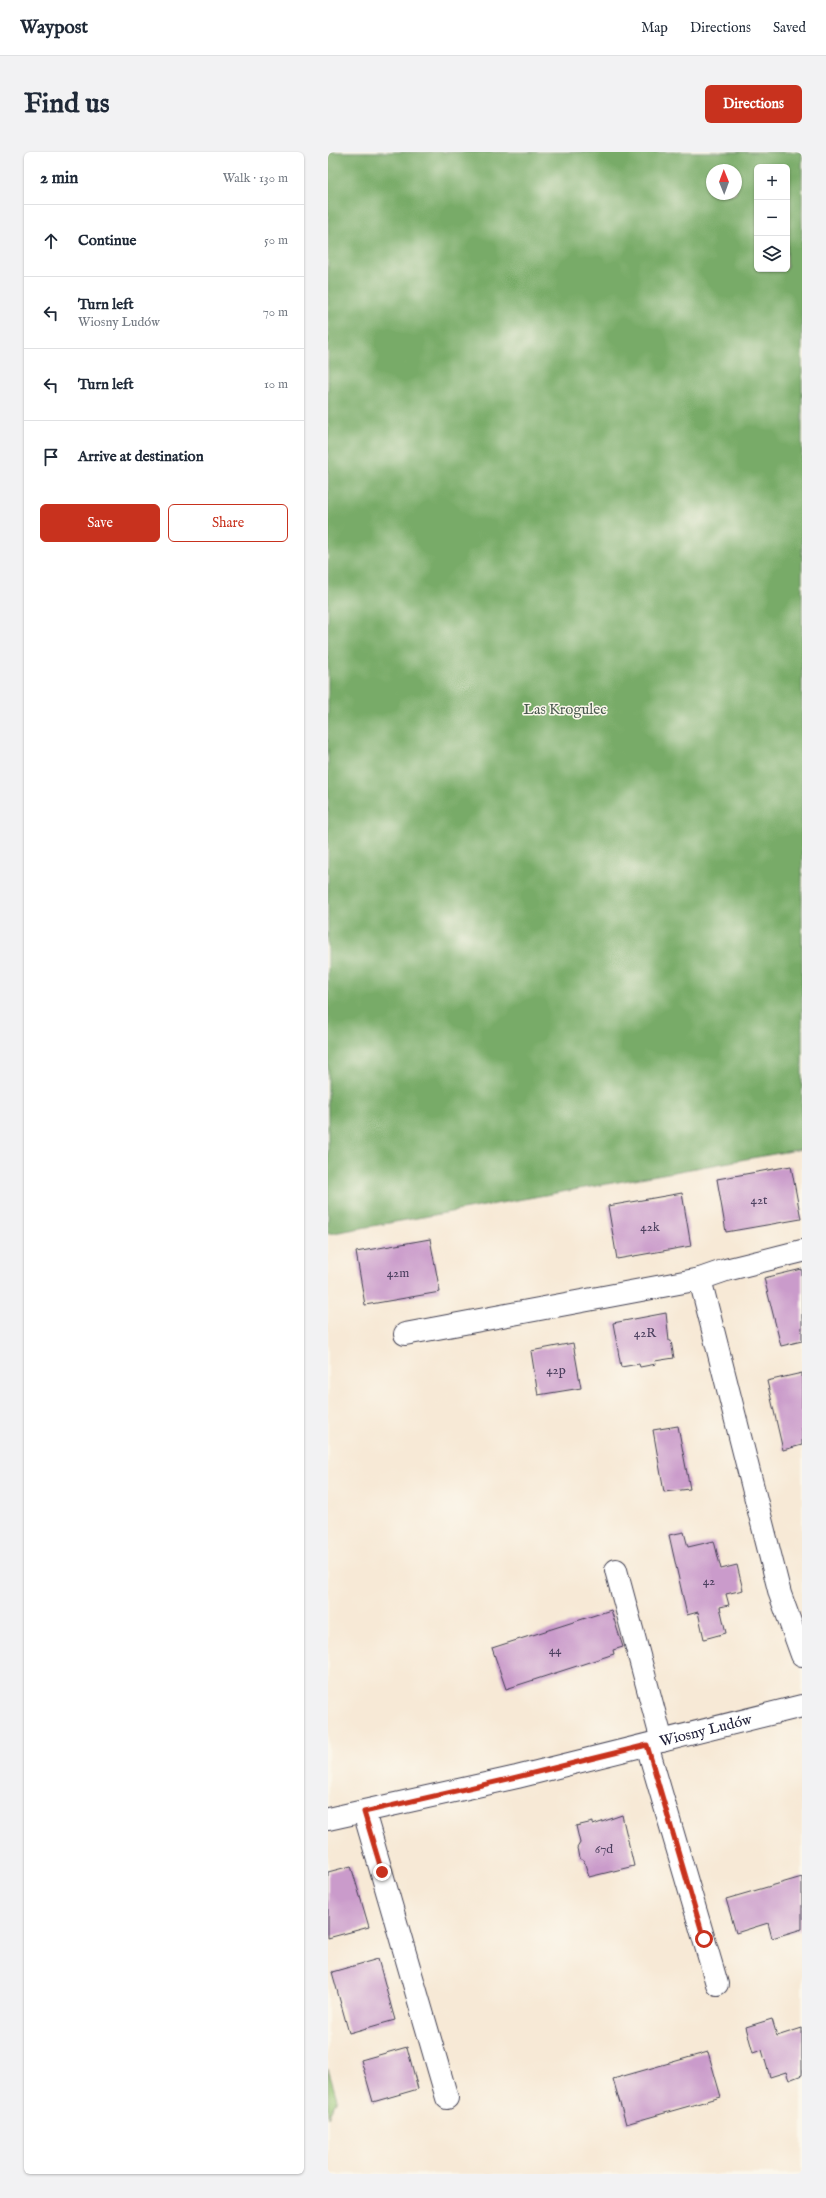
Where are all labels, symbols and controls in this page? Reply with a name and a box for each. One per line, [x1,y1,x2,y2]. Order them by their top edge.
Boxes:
text: Waypost [20,16,88,40]
text: Map [641,19,668,37]
text: Directions [690,19,751,37]
text: Saved [773,19,806,37]
button: Directions [705,85,802,123]
text: Find us [24,87,110,122]
north arrow [706,164,742,200]
map controls [754,164,790,272]
button: + [754,164,790,200]
text: 2 min [40,168,78,189]
text: Walk · 130 m [223,170,288,187]
button: − [754,200,790,236]
icon: ahead [40,230,62,252]
text: Continue [78,231,136,250]
text: 50 m [264,232,288,249]
button: layers [754,236,790,272]
text: Turn left [78,295,134,314]
icon: left [40,302,62,324]
text: 70 m [263,304,288,321]
text: Wiosny Ludów [78,314,160,331]
icon: left [40,374,62,396]
text: Turn left [78,375,134,394]
text: 10 m [264,376,288,393]
icon: arrive [40,446,62,468]
text: Arrive at destination [78,447,204,466]
button: Save [40,504,160,542]
button: Share [168,504,288,542]
park label: Las Krogulec [523,700,607,719]
house number: 42t [751,1192,768,1209]
house number: 42k [640,1219,661,1236]
house number: 42m [387,1265,409,1282]
house number: 42R [634,1325,657,1342]
house number: 42p [546,1362,566,1379]
house number: 42 [703,1573,715,1590]
house number: 44 [549,1642,562,1659]
street label: Wiosny Ludów [658,1710,755,1751]
house number: 67d [595,1841,613,1858]
route end [373,1863,391,1881]
route start [695,1930,713,1948]

